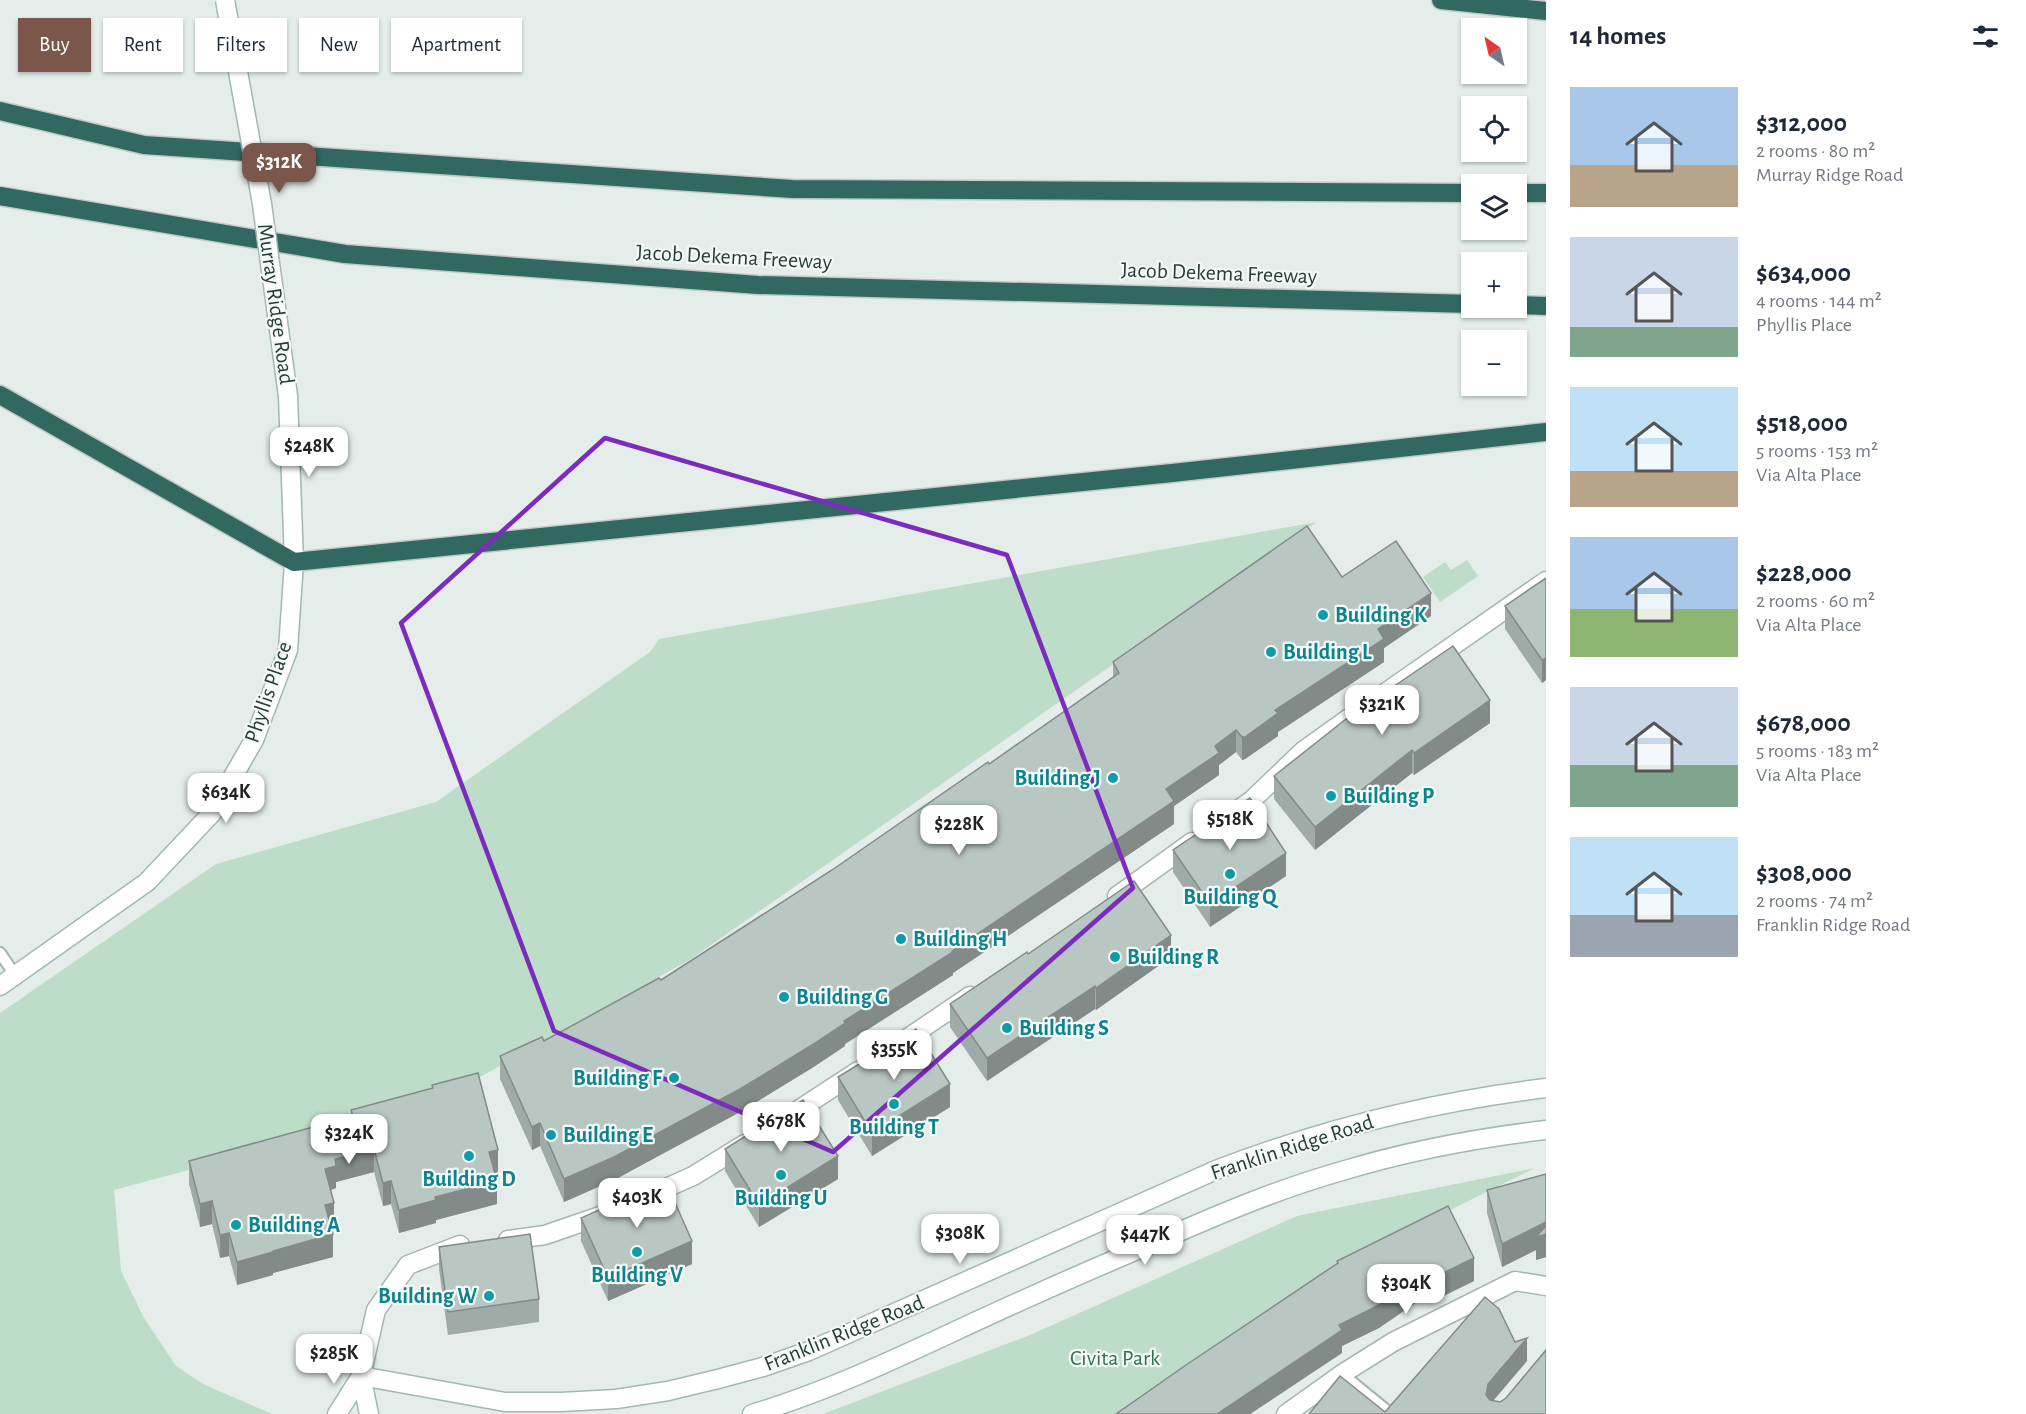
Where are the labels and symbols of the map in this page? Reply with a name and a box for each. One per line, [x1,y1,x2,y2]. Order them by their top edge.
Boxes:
north arrow [1461,18,1527,84]
pin: $312K [237,143,321,194]
street label: Murray Ridge Road [254,222,298,386]
street label: Jacob Dekema Freeway [635,241,833,273]
street label: Jacob Dekema Freeway [1121,259,1318,287]
pin: $248K [267,427,351,478]
place label: Building K [1335,604,1428,626]
marker: Building K [1316,608,1330,622]
street label: Phyllis Place [240,639,296,745]
place label: Building L [1283,641,1372,663]
marker: Building L [1264,645,1278,659]
pin: $321K [1340,685,1424,736]
place label: Building J [1015,767,1101,789]
marker: Building J [1106,771,1120,785]
pin: $634K [184,773,268,824]
place label: Building P [1343,785,1434,807]
marker: Building P [1324,789,1338,803]
pin: $518K [1188,800,1272,851]
pin: $228K [917,805,1001,856]
marker: Building Q [1223,867,1237,881]
place label: Building Q [1183,886,1279,909]
place label: Building H [913,928,1007,950]
marker: Building H [894,932,908,946]
place label: Building R [1127,946,1219,968]
marker: Building R [1108,950,1122,964]
place label: Building G [796,986,888,1008]
marker: Building G [777,990,791,1004]
place label: Building S [1019,1017,1109,1039]
marker: Building S [1000,1021,1014,1035]
pin: $355K [852,1030,936,1081]
place label: Building F [573,1067,663,1089]
marker: Building F [667,1071,681,1085]
marker: Building T [887,1097,901,1111]
pin: $678K [739,1102,823,1153]
street label: Franklin Ridge Road [1208,1110,1376,1184]
pin: $324K [307,1114,391,1165]
place label: Building T [849,1116,939,1138]
place label: Building E [563,1124,653,1146]
marker: Building E [544,1128,558,1142]
marker: Building D [462,1149,476,1163]
place label: Building D [422,1168,516,1190]
marker: Building U [774,1168,788,1182]
pin: $403K [595,1178,679,1229]
place label: Building U [734,1187,828,1209]
place label: Building A [248,1214,340,1236]
pin: $308K [918,1214,1002,1265]
pin: $447K [1103,1215,1187,1266]
marker: Building A [229,1218,243,1232]
marker: Building V [630,1245,644,1259]
place label: Building V [591,1264,683,1286]
pin: $304K [1364,1264,1448,1315]
place label: Building W [378,1285,477,1307]
marker: Building W [482,1289,496,1303]
street label: Franklin Ridge Road [761,1291,927,1375]
pin: $285K [292,1334,376,1385]
park label: Civita Park [1070,1347,1160,1369]

